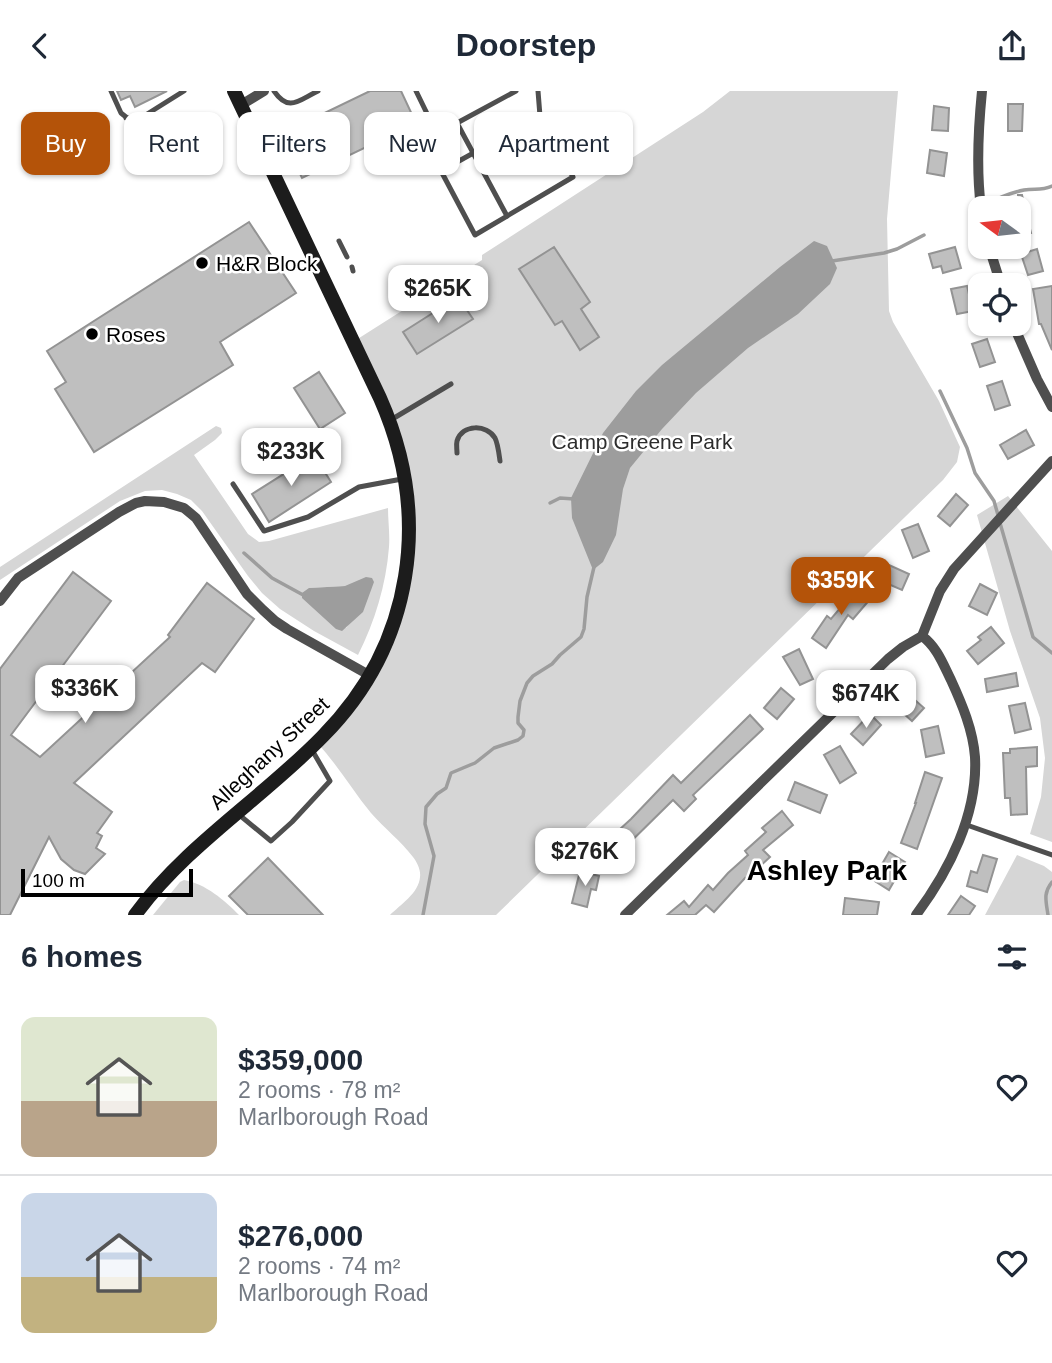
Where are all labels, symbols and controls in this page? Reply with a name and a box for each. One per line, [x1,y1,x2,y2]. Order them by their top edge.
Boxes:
icon: back [21,27,59,65]
text: Doorstep [456,27,596,63]
icon: share [993,27,1031,65]
chip: Buy [21,112,110,175]
chip: Rent [124,112,223,175]
chip: Filters [237,112,350,175]
chip: New [364,112,460,175]
chip: Apartment [474,112,633,175]
north arrow [968,196,1031,259]
map controls [968,196,1031,336]
place label: H&R Block [216,252,318,275]
marker: H&R Block [194,255,210,271]
pin: $265K [389,265,487,325]
button: locate [968,273,1031,336]
text: $265K [404,275,472,301]
place label: Roses [106,323,166,346]
marker: Roses [84,326,100,342]
pin: $233K [242,429,340,488]
park label: Camp Greene Park [552,430,733,453]
text: $233K [257,438,325,464]
pin: $359K [792,557,890,617]
text: $359K [807,567,875,593]
pin: $336K [36,665,134,725]
pin: $674K [817,671,915,730]
text: $336K [51,675,119,701]
text: $674K [832,680,900,706]
street label: Alleghany Street [205,692,333,814]
pin: $276K [536,829,634,888]
text: $276K [551,838,619,864]
district label: Ashley Park [747,855,908,886]
scale bar [21,866,192,898]
text: 100 m [32,870,85,891]
icon: filters [993,938,1031,976]
text: 6 homes [21,940,143,973]
text: $359,000 [238,1043,363,1076]
icon: home [77,1045,161,1129]
icon: heart [993,1068,1031,1106]
text: 2 rooms · 78 m² [238,1077,400,1103]
text: Marlborough Road [238,1104,429,1130]
text: $276,000 [238,1219,363,1252]
icon: home [77,1221,161,1305]
icon: heart [993,1244,1031,1282]
text: 2 rooms · 74 m² [238,1253,400,1279]
text: Marlborough Road [238,1280,429,1306]

